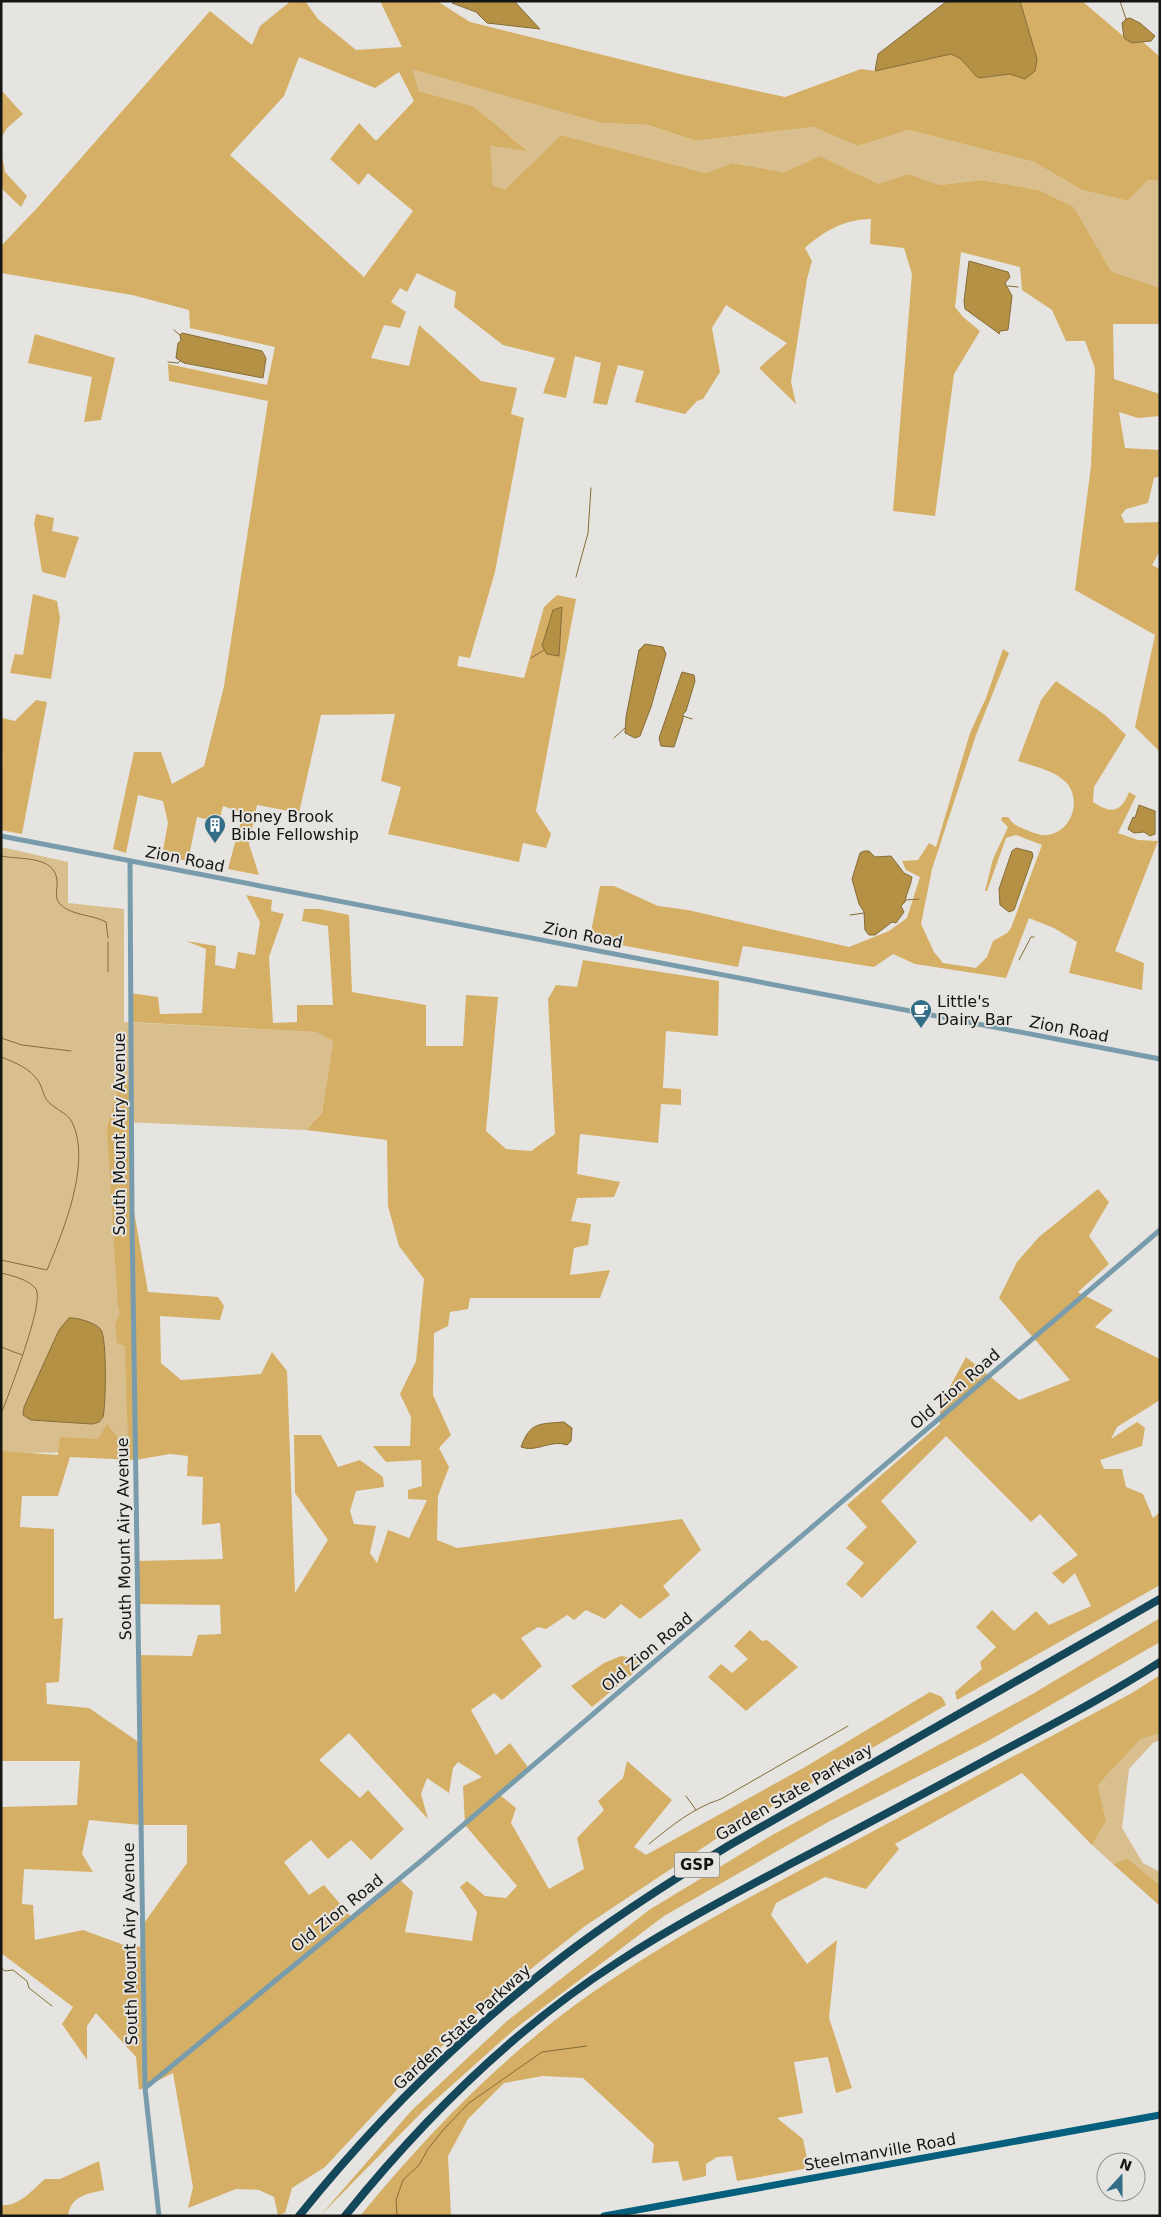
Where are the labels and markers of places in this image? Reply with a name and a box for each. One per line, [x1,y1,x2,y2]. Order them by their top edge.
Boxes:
place label: Honey Brook Bible Fellowship [231,807,359,844]
building icon: Honey Brook Bible Fellowship [203,813,227,844]
place label: Little's Dairy Bar [937,992,1012,1029]
cafe icon: Little's Dairy Bar [909,998,933,1029]

